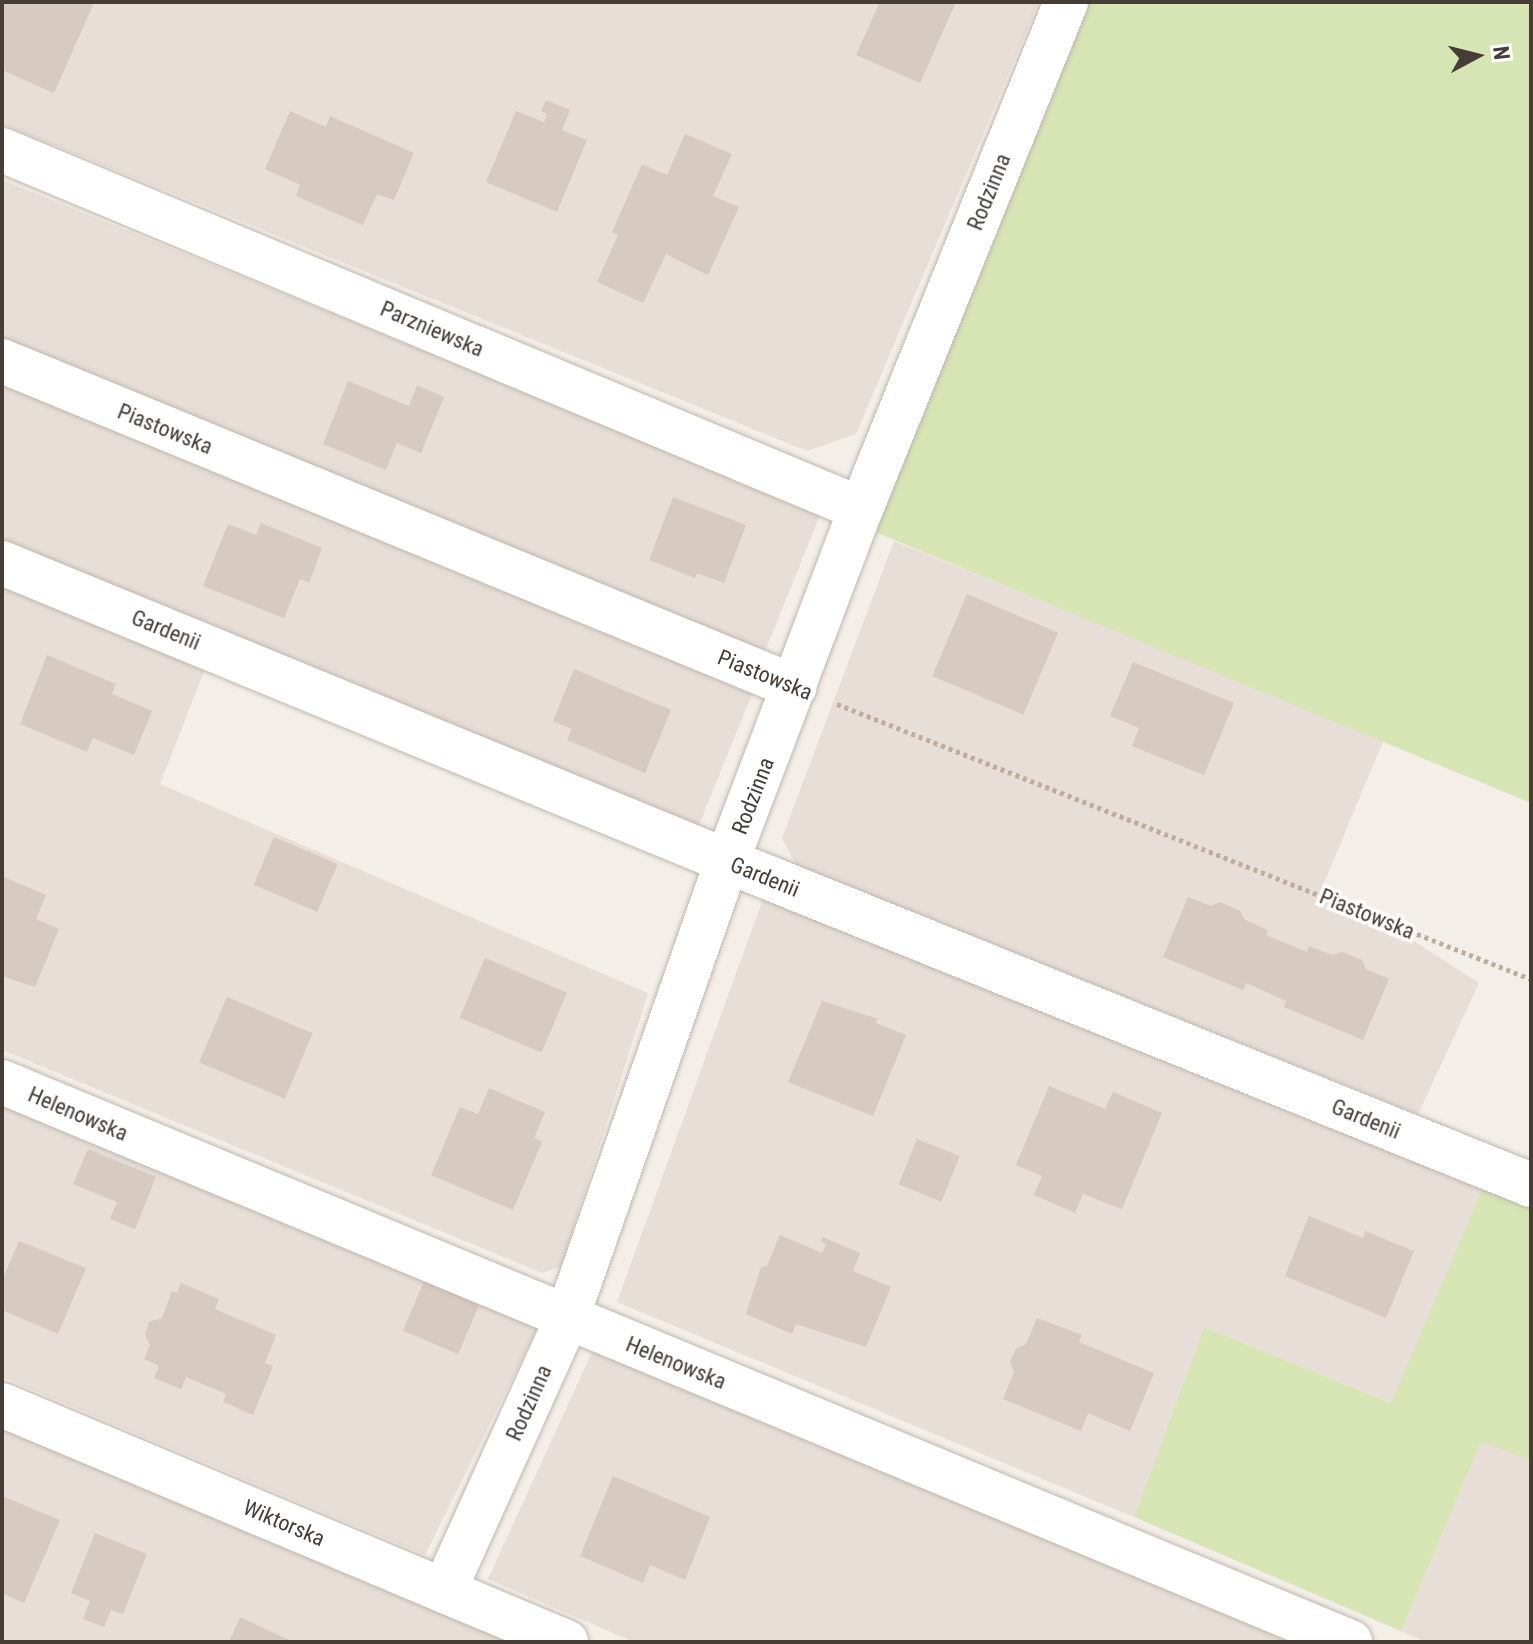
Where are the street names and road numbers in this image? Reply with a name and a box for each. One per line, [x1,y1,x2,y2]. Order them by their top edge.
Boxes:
street label: Rodzinna [962,150,1016,234]
street label: Parzniewska [376,295,488,363]
street label: Piastowska [114,398,216,460]
street label: Gardenii [128,604,204,656]
street label: Piastowska [714,644,816,706]
street label: Rodzinna [726,754,780,838]
street label: Gardenii [727,851,803,903]
street label: Piastowska [1316,883,1418,945]
street label: Helenowska [24,1081,132,1147]
street label: Gardenii [1328,1093,1404,1145]
street label: Helenowska [622,1331,730,1395]
street label: Rodzinna [501,1361,557,1445]
street label: Wiktorska [239,1494,329,1552]

